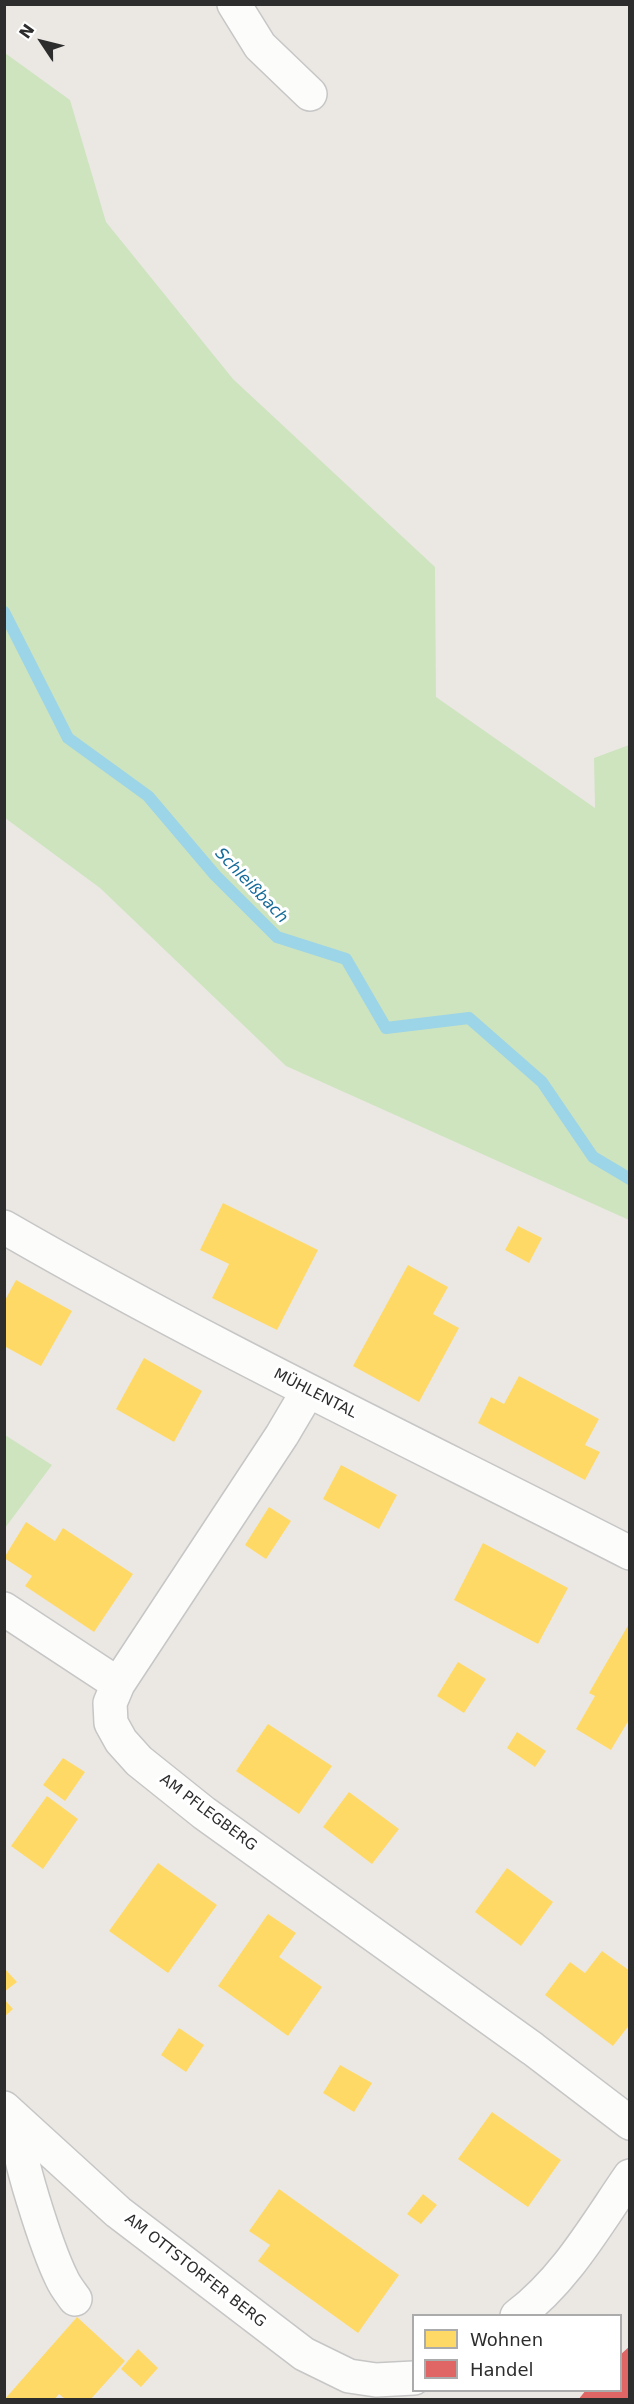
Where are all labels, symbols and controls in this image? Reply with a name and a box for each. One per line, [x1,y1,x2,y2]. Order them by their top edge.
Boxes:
north arrow [12,12,72,72]
text: N [15,20,38,42]
water label: Schleißbach [210,845,292,927]
street label: MÜHLENTAL [270,1365,360,1423]
street label: AM PFLEGBERG [156,1771,260,1855]
street label: AM OTTSTORFER BERG [121,2210,269,2332]
legend [412,2314,622,2392]
text: Wohnen [470,2329,543,2350]
text: Handel [470,2359,533,2380]

